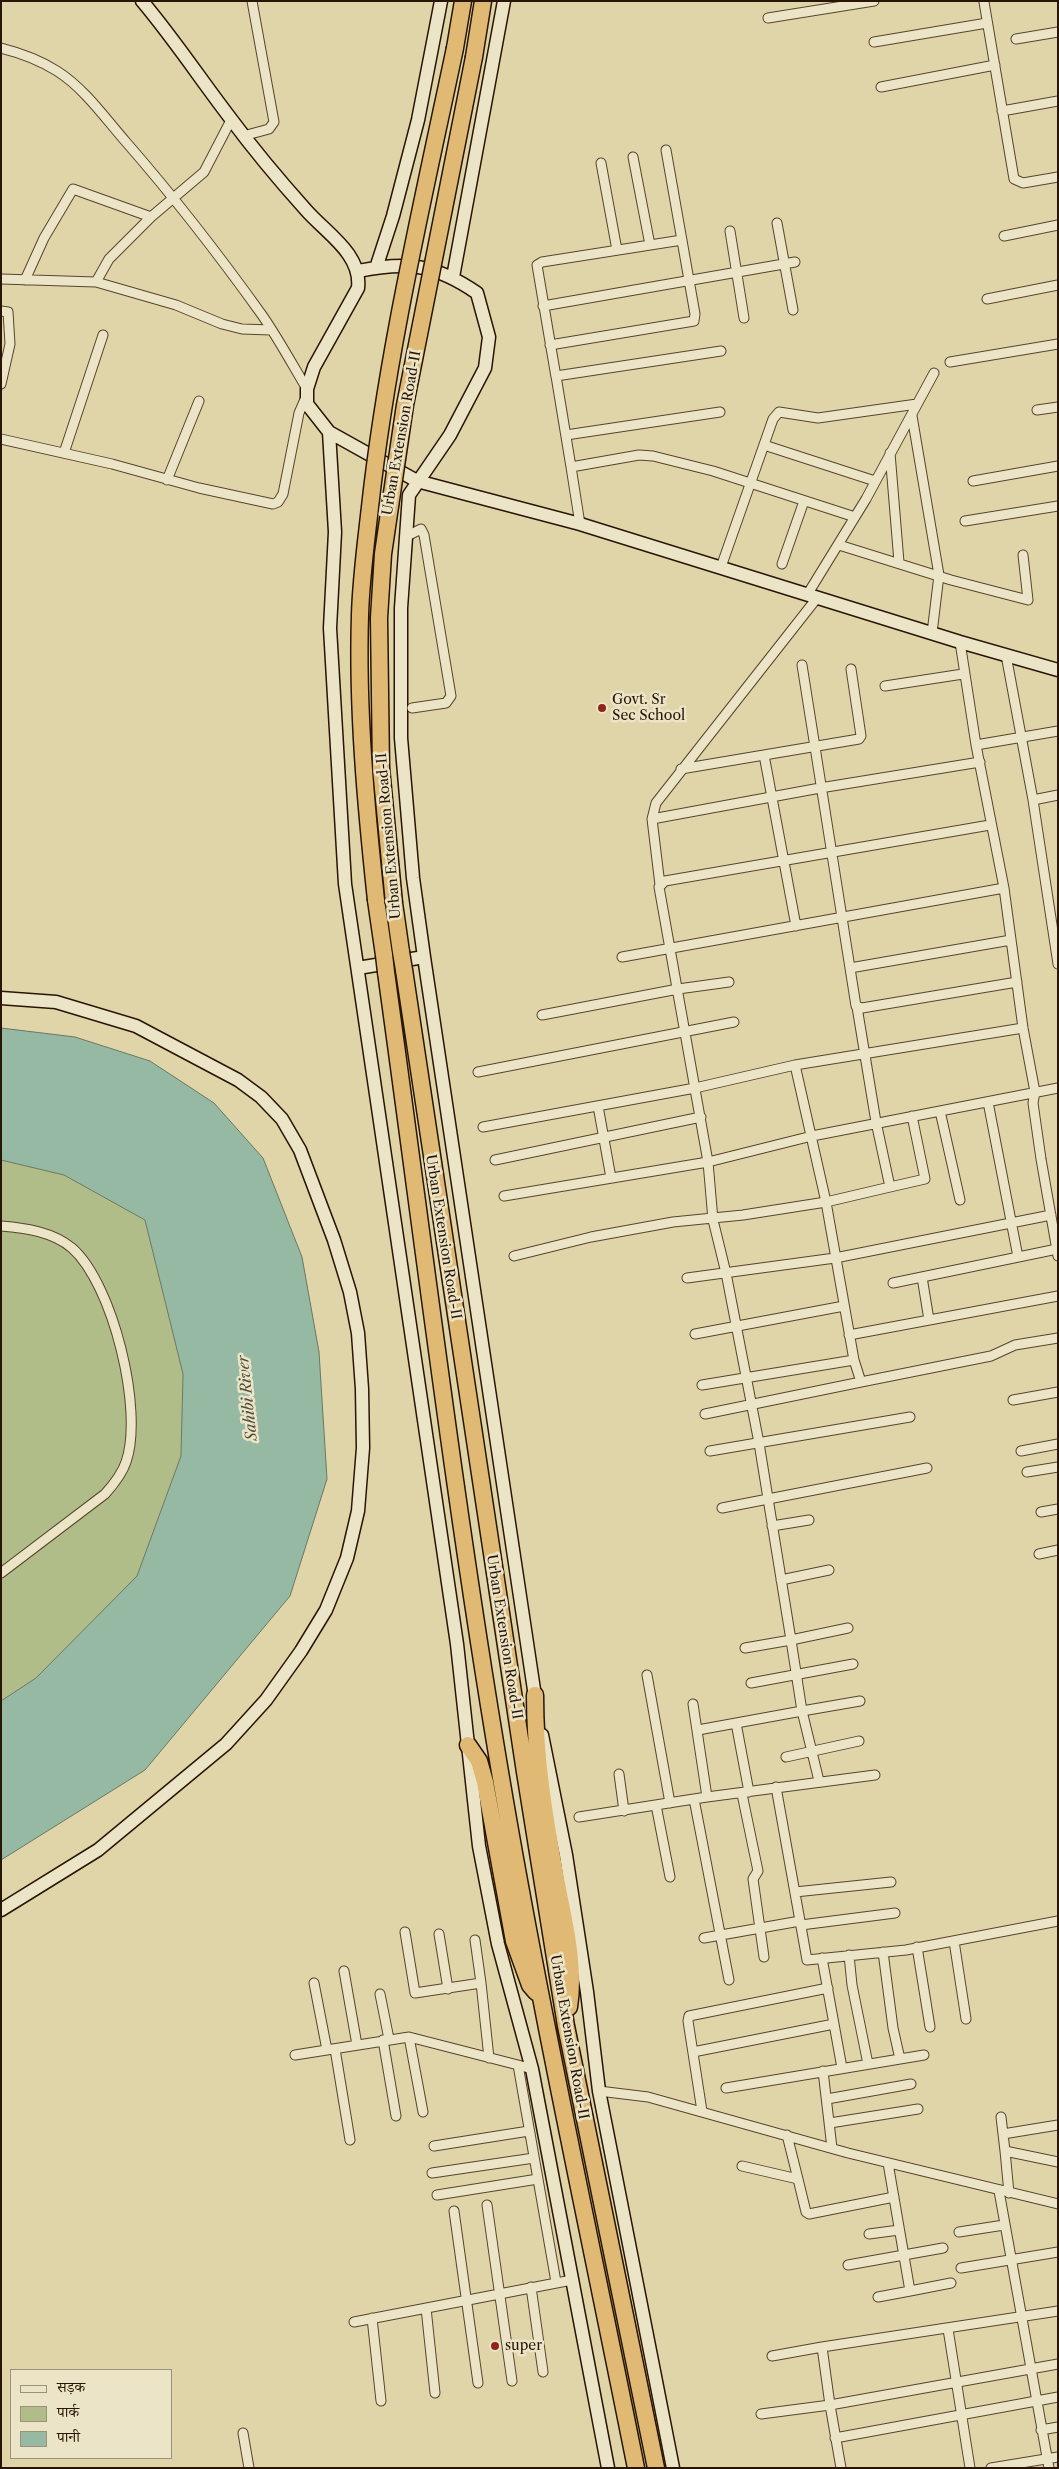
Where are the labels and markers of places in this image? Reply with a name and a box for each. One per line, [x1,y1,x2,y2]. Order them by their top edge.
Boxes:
place label: Govt. Sr Sec School [612,692,685,724]
marker: Govt. Sr Sec School [596,702,608,714]
place label: super [505,2338,542,2354]
marker: super [489,2340,501,2352]

